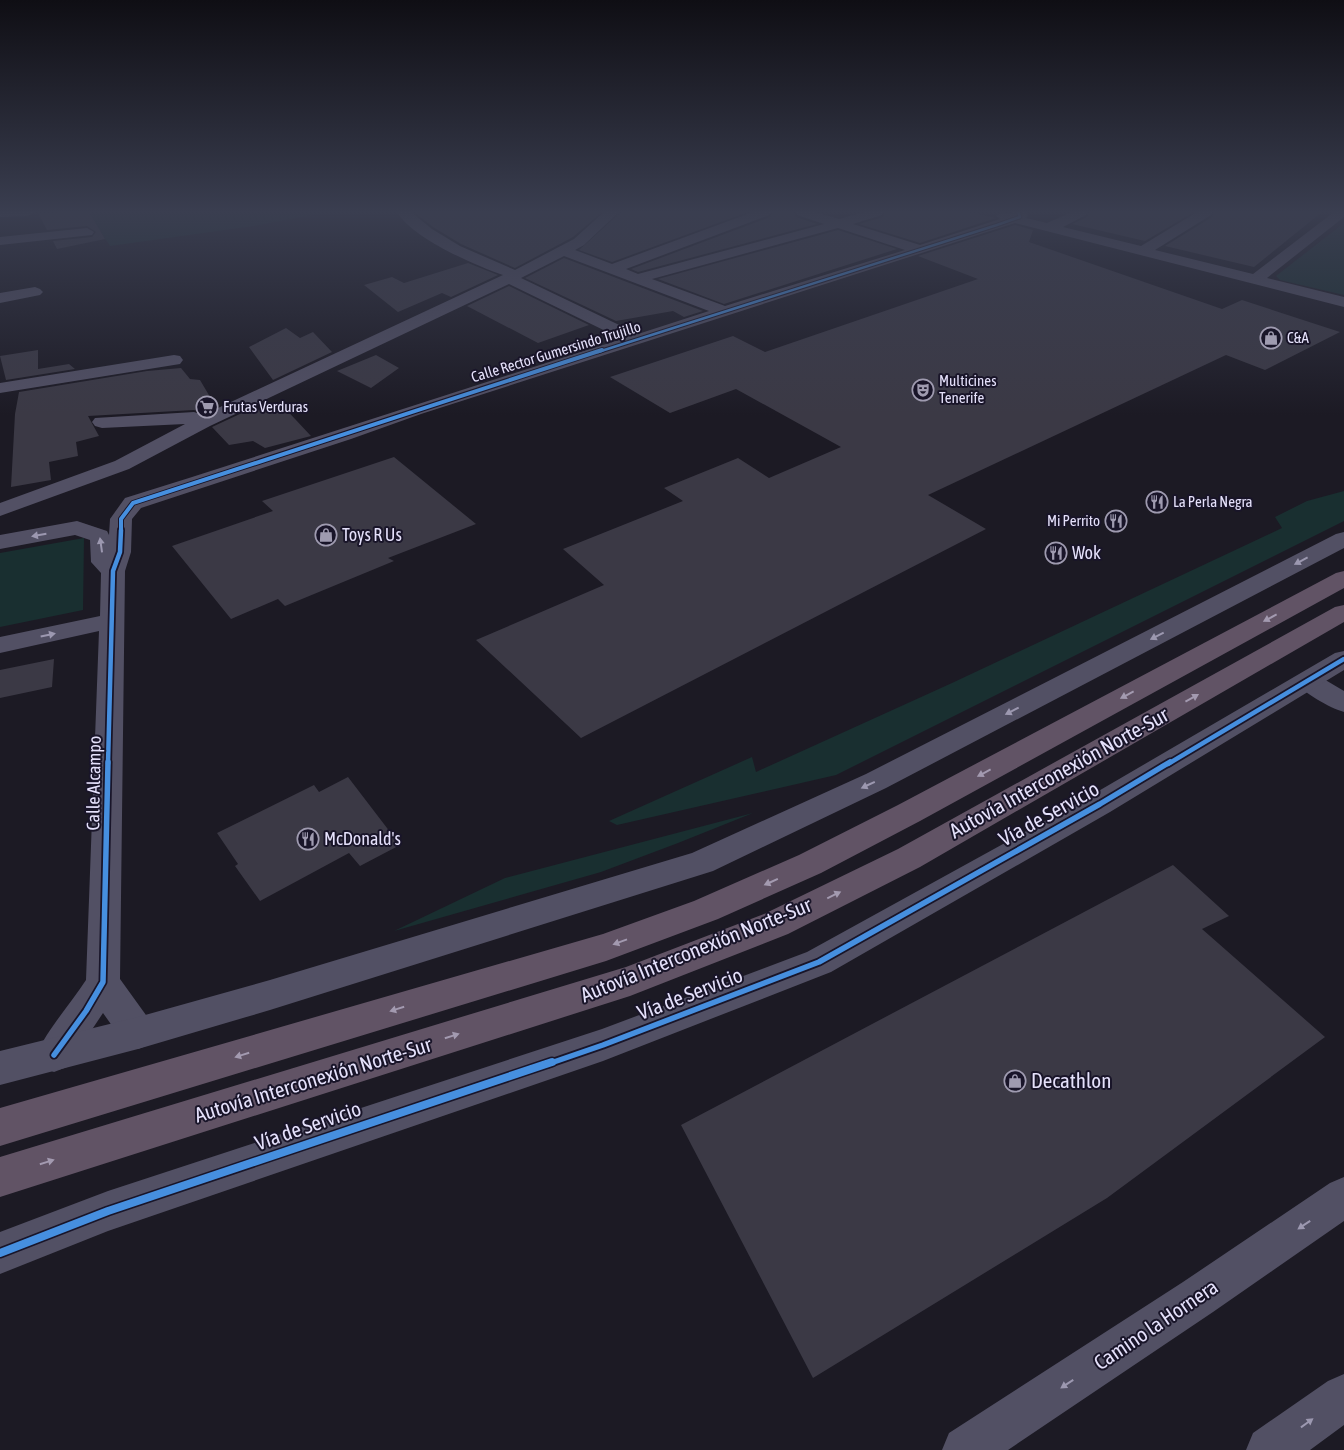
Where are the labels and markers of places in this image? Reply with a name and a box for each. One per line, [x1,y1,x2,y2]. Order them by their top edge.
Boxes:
shop icon: C&A [1259,326,1283,350]
place label: C&A [1287,329,1310,346]
place label: Multicines Tenerife [939,372,996,406]
theatre icon: Multicines Tenerife [911,378,935,402]
supermarket icon: Frutas Verduras [195,395,219,419]
place label: Frutas Verduras [223,398,308,415]
restaurant icon: La Perla Negra [1145,490,1169,514]
place label: La Perla Negra [1173,493,1253,510]
restaurant icon: Mi Perrito [1104,509,1128,533]
place label: Mi Perrito [1047,512,1100,529]
shop icon: Toys R Us [314,523,338,547]
place label: Toys R Us [342,524,402,545]
restaurant icon: Wok [1044,541,1068,565]
place label: Wok [1072,542,1101,563]
restaurant icon: McDonald's [296,827,320,851]
place label: McDonald's [324,828,401,849]
place label: Decathlon [1031,1068,1111,1092]
shop icon: Decathlon [1003,1069,1027,1093]

